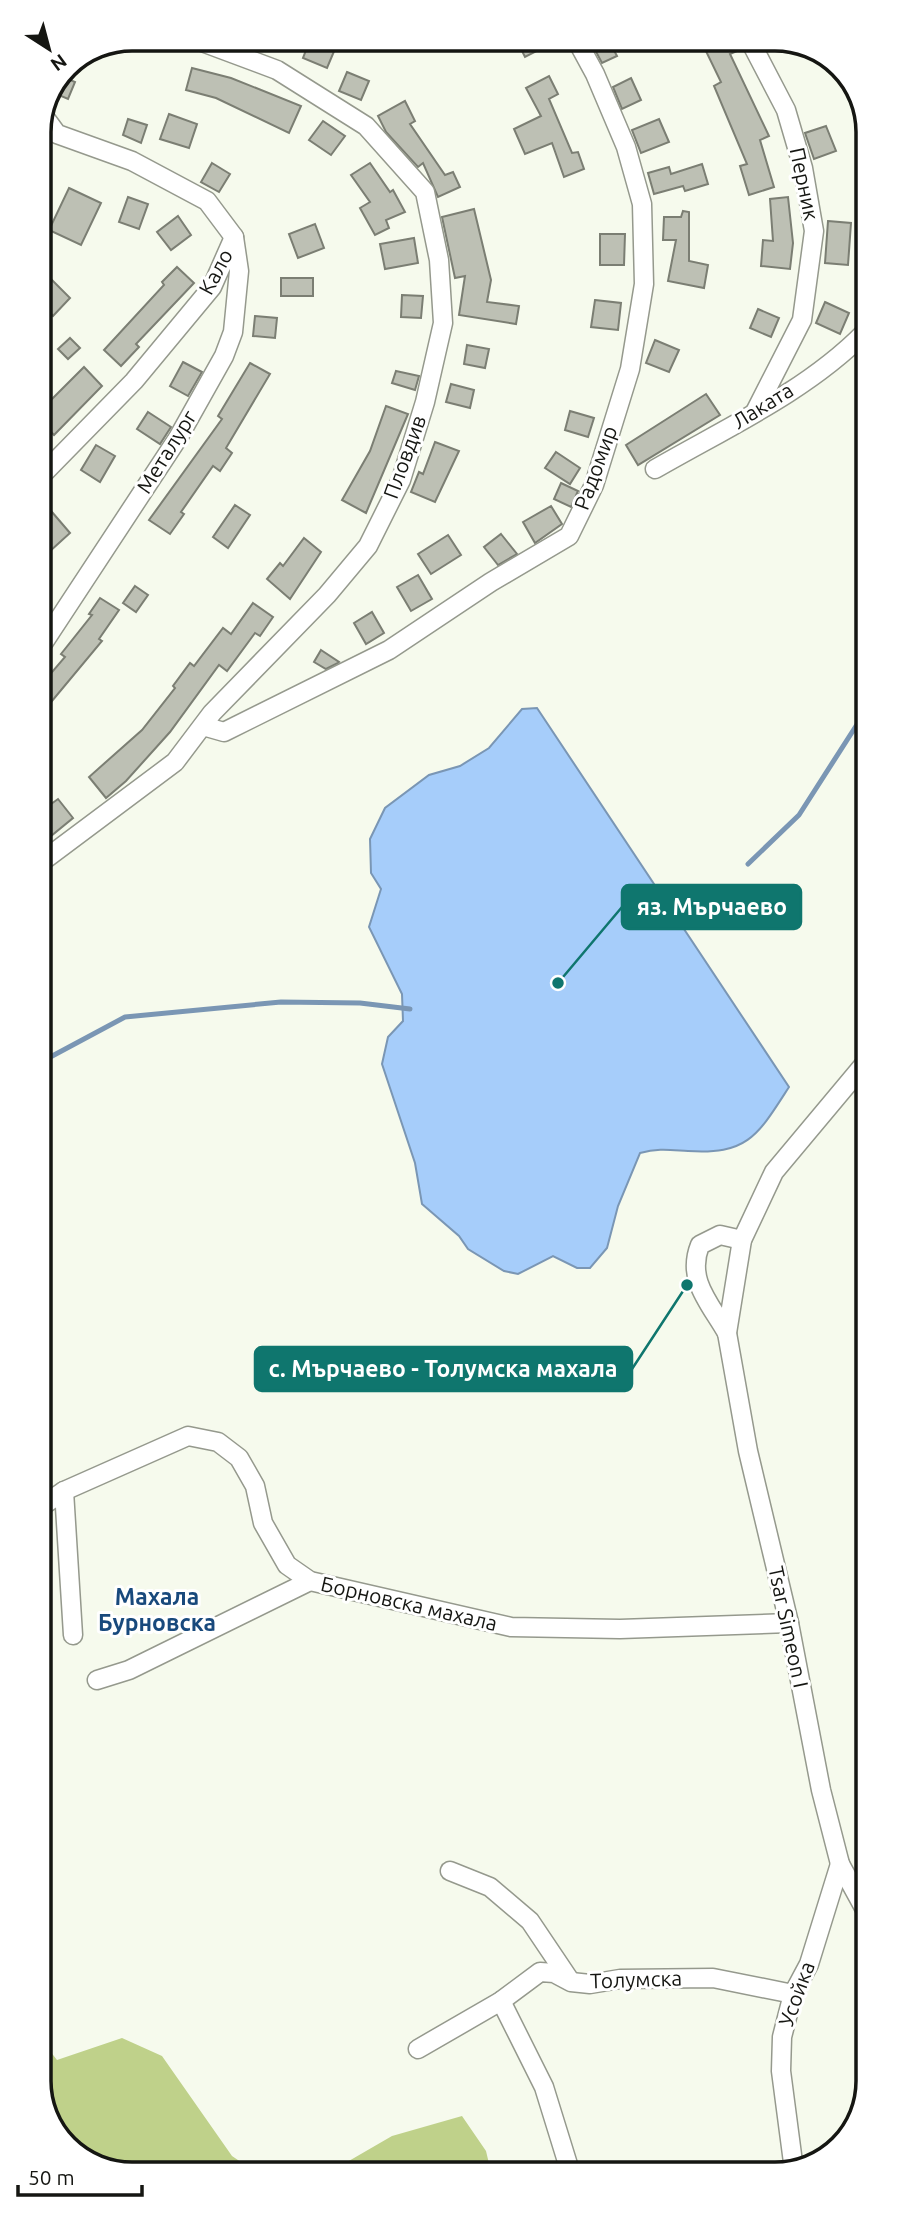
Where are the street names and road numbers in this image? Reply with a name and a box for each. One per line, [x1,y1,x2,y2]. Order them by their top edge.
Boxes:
street label: Перник [786,145,824,223]
street label: Кало [193,245,237,298]
street label: Лаката [728,377,797,433]
street label: Металург [131,405,201,497]
street label: Пловдив [378,412,430,502]
street label: Радомир [569,422,621,513]
street label: Tsar Simeon I [764,1564,814,1690]
street label: Борновска махала [319,1571,500,1635]
street label: Усойка [773,1958,819,2029]
street label: Толумска [590,1965,682,1993]

